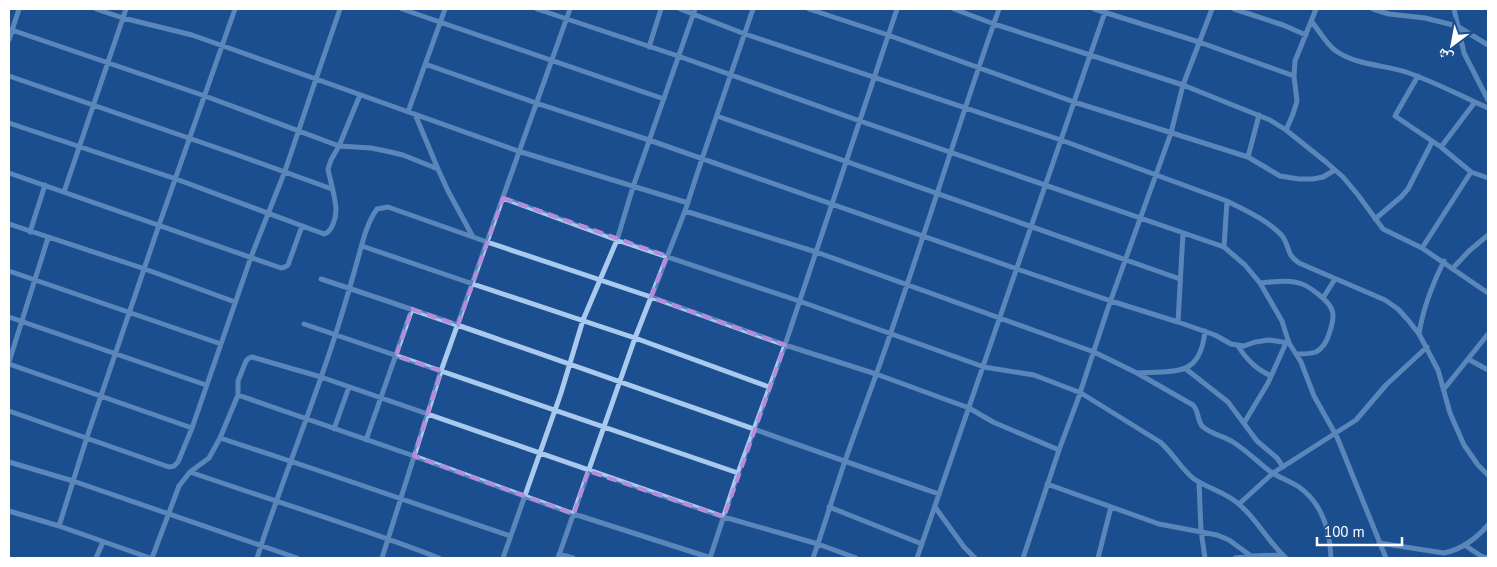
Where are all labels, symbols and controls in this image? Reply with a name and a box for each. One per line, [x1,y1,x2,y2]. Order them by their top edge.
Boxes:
north arrow [1427,20,1477,70]
text: ش [1434,44,1456,68]
scale bar [1317,514,1402,546]
text: 100 m [1324,522,1365,541]

